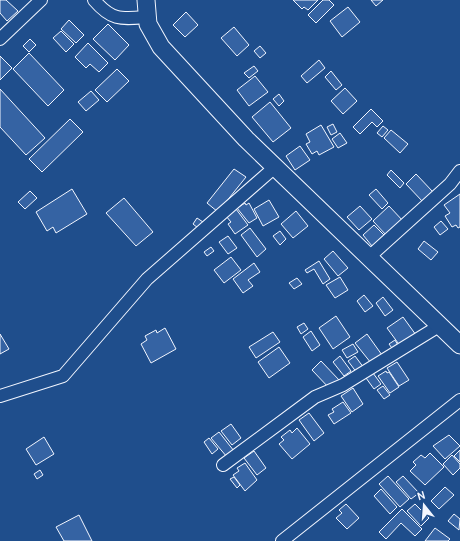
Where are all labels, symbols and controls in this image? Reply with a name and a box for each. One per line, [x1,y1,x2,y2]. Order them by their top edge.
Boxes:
north arrow [404,485,444,525]
text: N [416,489,427,504]

